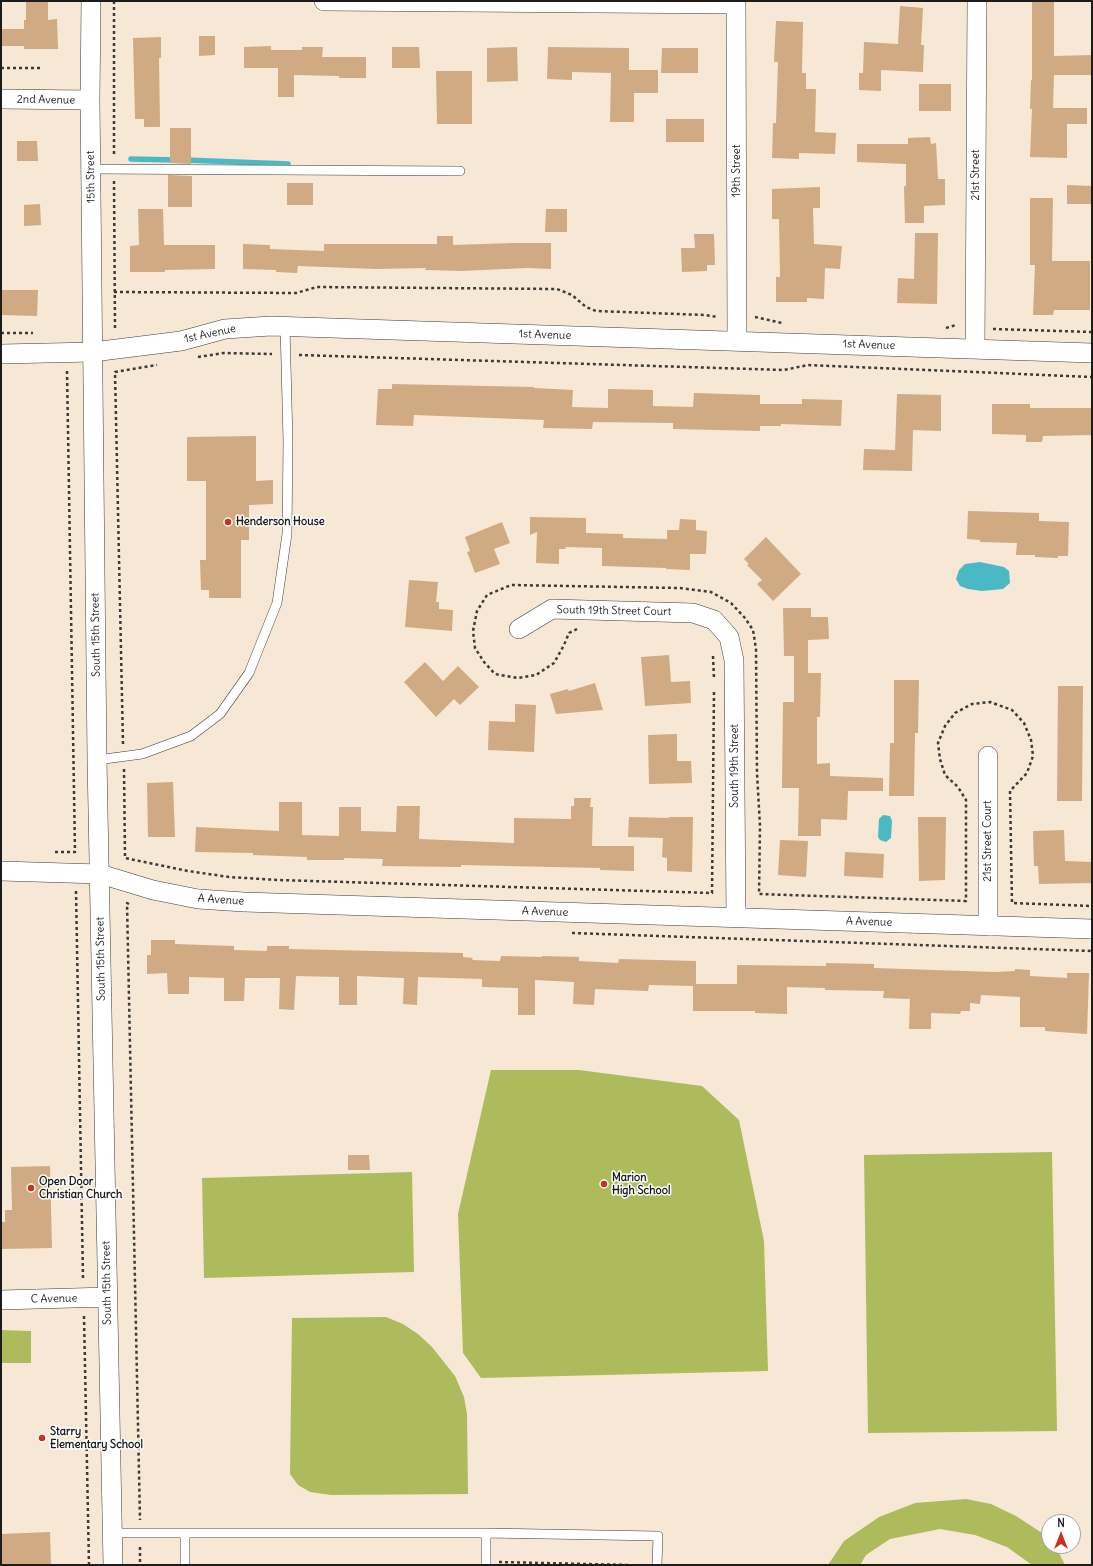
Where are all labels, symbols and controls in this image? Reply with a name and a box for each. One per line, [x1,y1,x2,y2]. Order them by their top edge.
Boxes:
street label: 2nd Avenue [17,93,75,107]
street label: 19th Street [730,145,744,197]
street label: 21st Street [969,149,983,201]
street label: 15th Street [84,151,98,203]
street label: 1st Avenue [183,322,237,346]
street label: 1st Avenue [519,327,571,343]
street label: 1st Avenue [843,337,895,353]
place label: Henderson House [236,515,325,529]
marker: Henderson House [223,517,233,527]
street label: South 15th Street [89,593,103,677]
street label: South 19th Street Court [557,603,671,619]
street label: South 19th Street [728,724,742,808]
street label: 21st Street Court [981,800,995,882]
street label: A Avenue [197,892,245,908]
street label: A Avenue [522,905,568,919]
street label: A Avenue [846,915,892,929]
street label: South 15th Street [94,917,108,1001]
place label: Marion High School [612,1171,670,1197]
place label: Open Door Christian Church [39,1175,122,1201]
marker: Marion High School [599,1179,609,1189]
marker: Open Door Christian Church [26,1183,36,1193]
street label: South 15th Street [100,1241,114,1325]
street label: C Avenue [31,1292,77,1306]
place label: Starry Elementary School [50,1425,143,1451]
marker: Starry Elementary School [37,1433,47,1443]
north arrow [1041,1514,1081,1554]
text: N [1057,1516,1065,1530]

